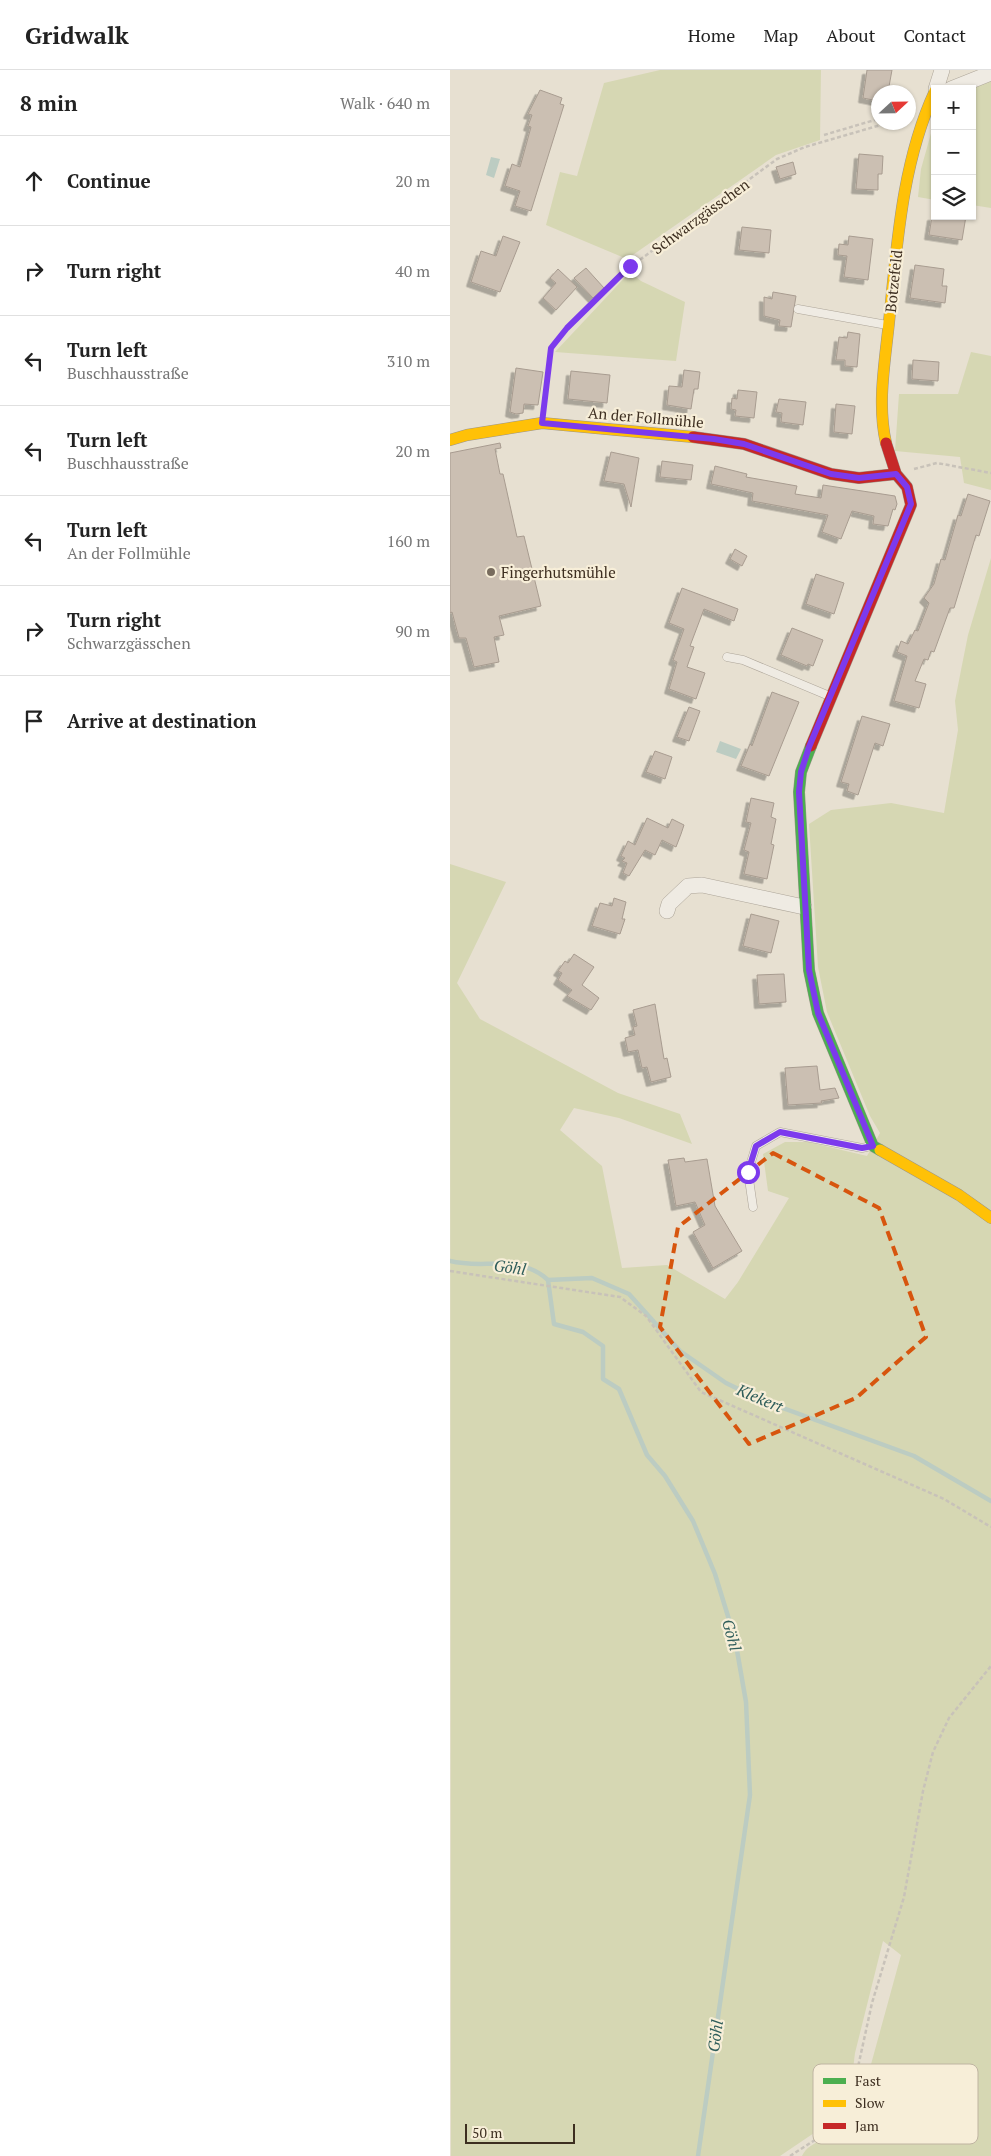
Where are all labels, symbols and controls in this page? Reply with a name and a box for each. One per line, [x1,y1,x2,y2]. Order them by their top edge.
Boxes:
text: Gridwalk [25,19,129,51]
text: Home [688,23,735,47]
text: Map [763,23,798,47]
text: About [826,23,875,47]
text: Contact [903,23,966,47]
north arrow [871,85,916,130]
map controls [931,85,976,220]
button: + [931,85,976,130]
text: 8 min [20,89,77,117]
text: Walk · 640 m [340,92,430,114]
button: − [931,130,976,175]
icon: ahead [20,167,48,195]
text: Continue [67,168,151,193]
text: 20 m [395,170,430,192]
street label: Schwarzgässchen [647,174,753,258]
button: layers [931,175,976,220]
street label: Botzefeld [880,249,906,313]
route end [619,255,642,278]
icon: right [20,257,48,285]
text: Turn right [67,258,161,283]
text: 40 m [395,260,430,282]
text: Turn left [67,337,148,362]
icon: left [20,347,48,375]
text: 310 m [387,350,430,372]
text: Buschhausstraße [67,362,189,384]
street label: An der Follmühle [587,402,705,432]
text: Turn left [67,427,148,452]
icon: left [20,437,48,465]
text: 20 m [395,440,430,462]
text: Buschhausstraße [67,452,189,474]
text: Turn left [67,517,148,542]
icon: left [20,527,48,555]
text: 160 m [387,530,430,552]
text: An der Follmühle [67,542,191,564]
place label: Fingerhutsmühle [501,562,616,582]
marker: Fingerhutsmühle [485,566,497,578]
text: Turn right [67,607,161,632]
icon: right [20,617,48,645]
text: 90 m [395,620,430,642]
text: Schwarzgässchen [67,632,191,654]
icon: arrive [20,707,48,735]
text: Arrive at destination [67,708,256,733]
route start [737,1161,760,1184]
water label: Göhl [493,1254,528,1280]
water label: Klekert [733,1378,787,1418]
water label: Göhl [717,1617,747,1654]
water label: Göhl [702,2018,728,2053]
legend [813,2064,978,2144]
text: Fast [855,2071,882,2090]
text: Slow [855,2093,885,2112]
text: Jam [855,2116,879,2135]
scale bar [465,2121,575,2144]
text: 50 m [472,2123,502,2142]

